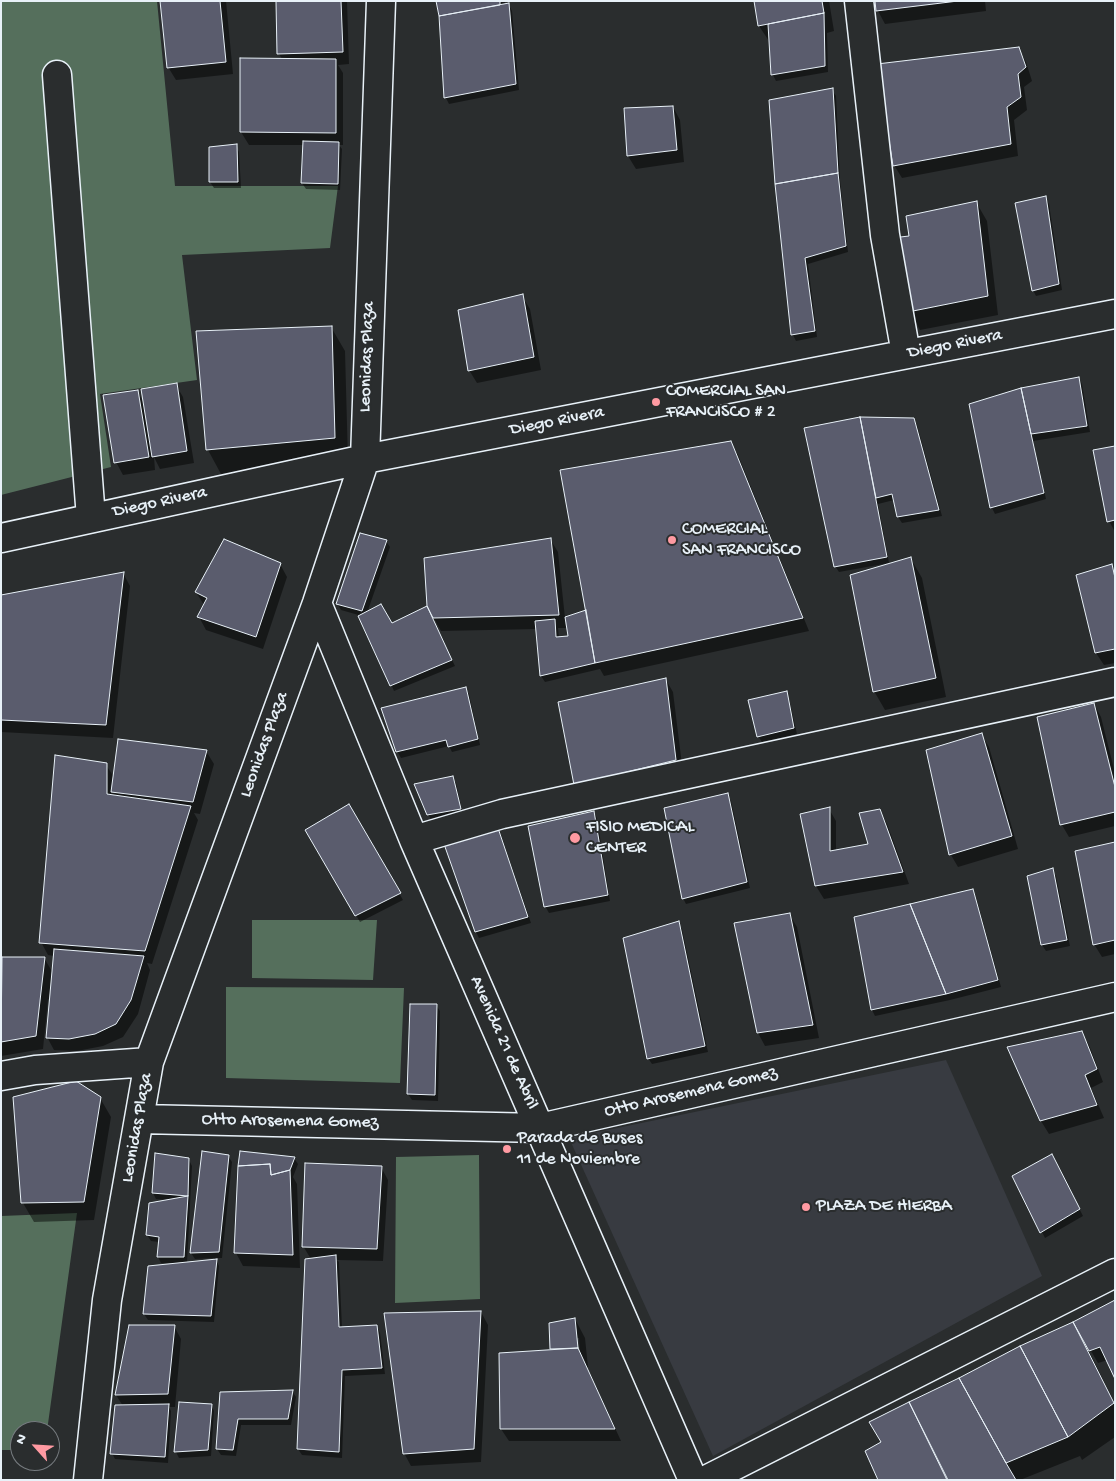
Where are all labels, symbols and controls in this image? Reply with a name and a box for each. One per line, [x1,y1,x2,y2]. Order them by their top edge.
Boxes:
street label: Leonidas Plaza [355,301,381,413]
street label: Diego Rivera [906,325,1004,365]
place label: COMERCIAL SAN FRANCISCO # 2 [666,381,786,424]
marker: COMERCIAL SAN FRANCISCO # 2 [650,396,662,408]
street label: Diego Rivera [508,402,606,442]
street label: Diego Rivera [111,482,209,524]
place label: COMERCIAL SAN FRANCISCO [682,519,801,562]
marker: COMERCIAL SAN FRANCISCO [666,534,678,546]
street label: Leonidas Plaza [236,689,294,801]
place label: FISIO MEDICAL CENTER [586,817,694,860]
marker: FISIO MEDICAL CENTER [568,831,582,845]
street label: Avenida 21 de Abril [464,973,542,1113]
street label: Otto Arosemena Gomez [602,1063,780,1123]
street label: Leonidas Plaza [118,1072,158,1184]
street label: Otto Arosemena Gomez [201,1110,379,1134]
place label: Parada de Buses 11 de Noviembre [517,1128,642,1170]
marker: Parada de Buses 11 de Noviembre [501,1143,513,1155]
place label: PLAZA DE HIERBA [816,1196,952,1218]
marker: PLAZA DE HIERBA [800,1201,812,1213]
north arrow [10,1421,60,1471]
text: N [12,1432,32,1447]

